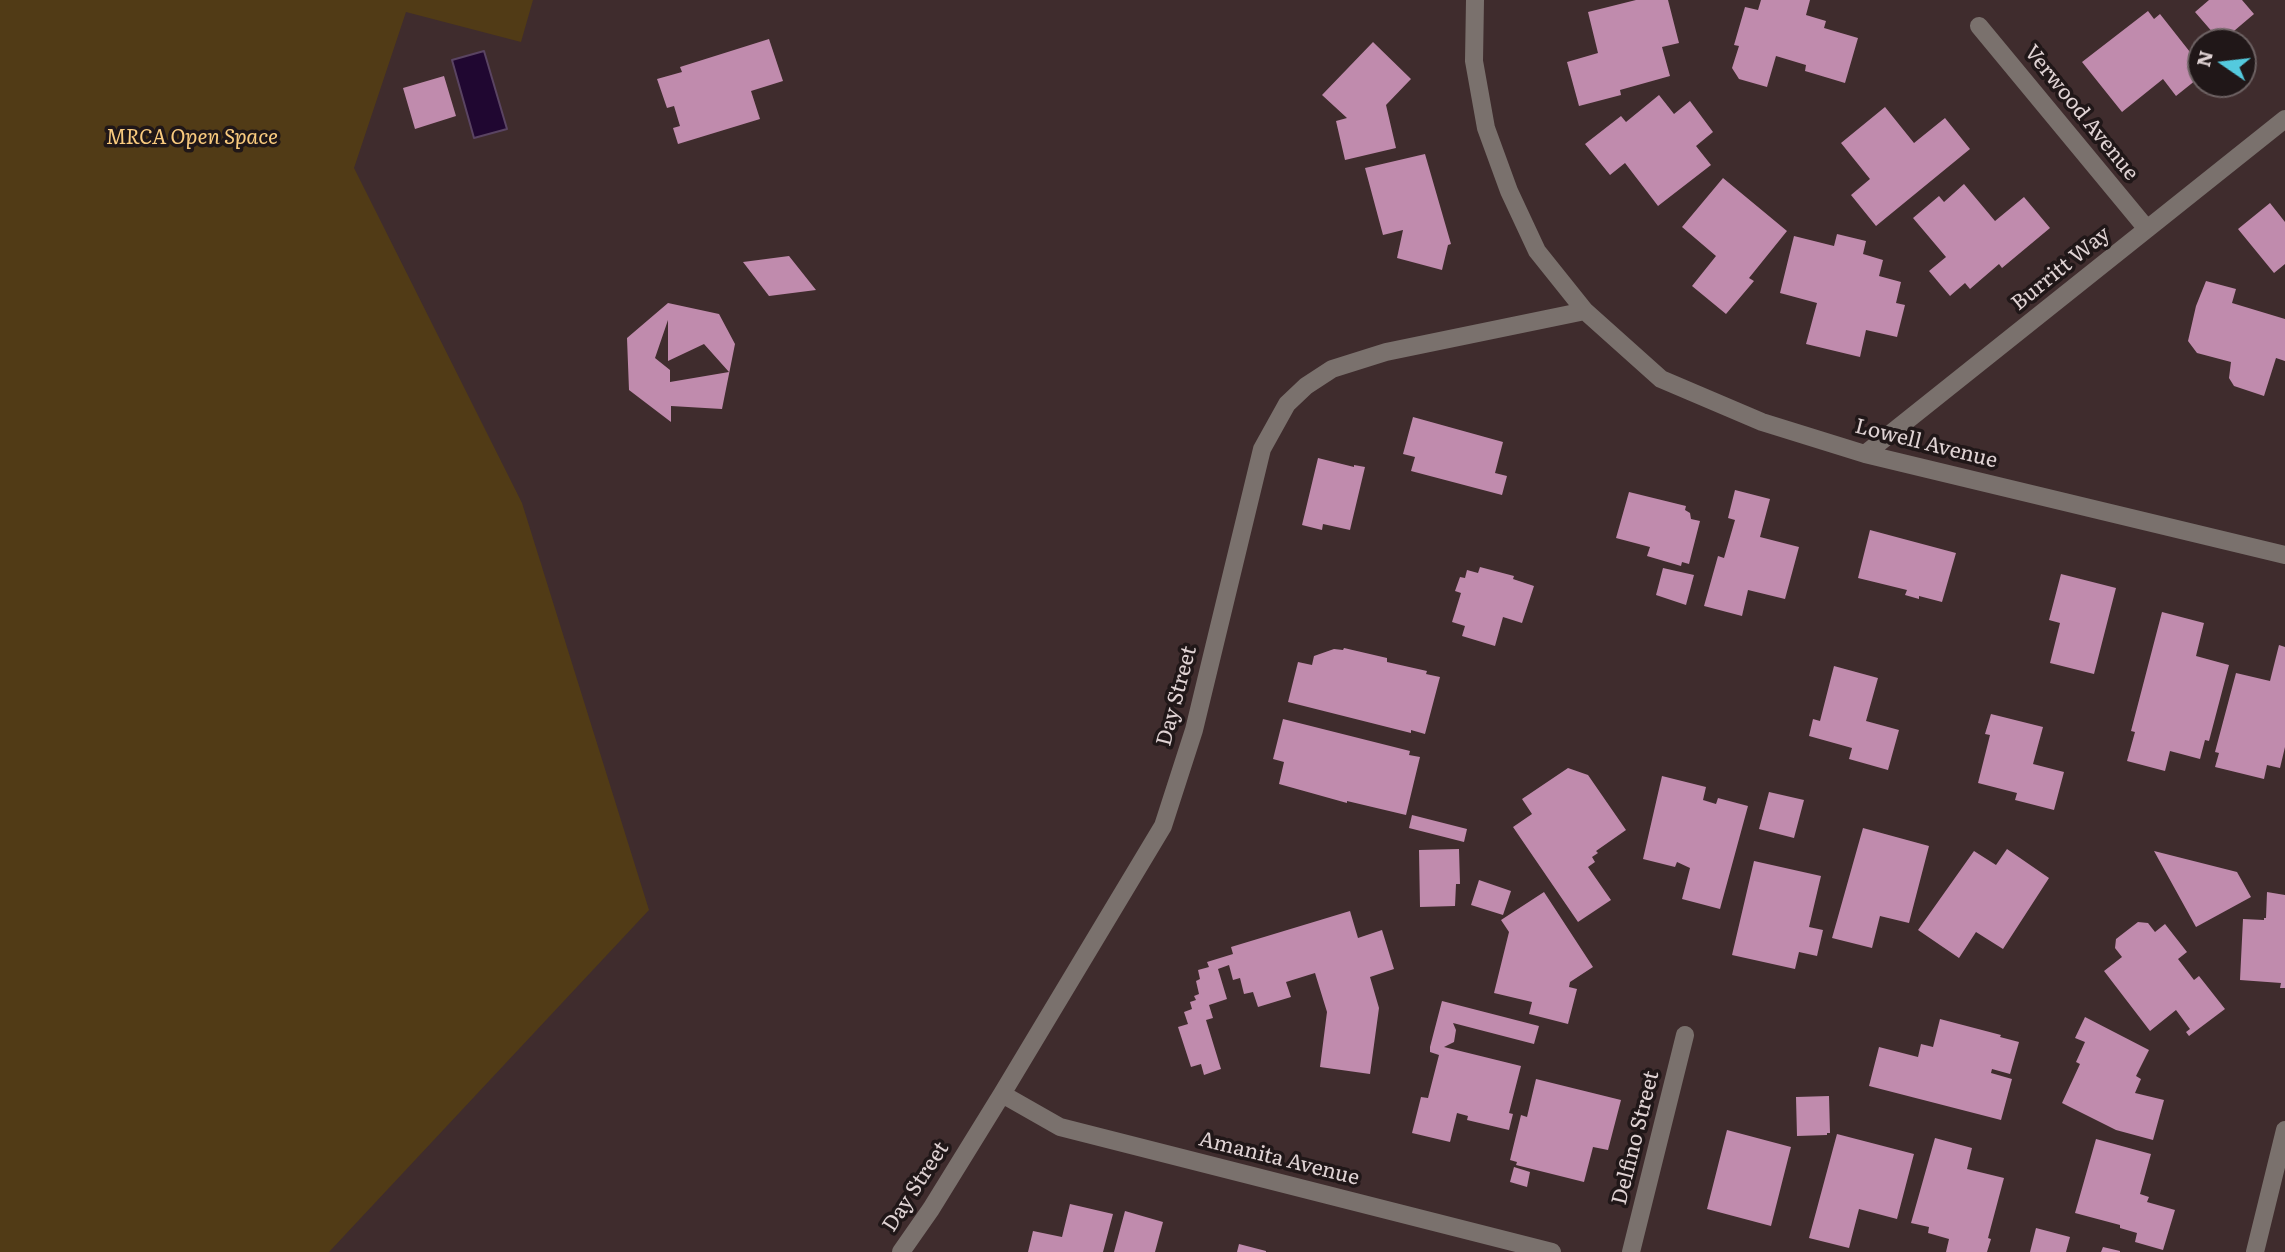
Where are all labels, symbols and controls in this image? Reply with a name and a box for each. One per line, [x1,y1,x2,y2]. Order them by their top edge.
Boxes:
north arrow [2187,28,2257,98]
street label: Verwood Avenue [2019,40,2143,186]
text: N [2188,47,2219,70]
park label: MRCA Open Space [106,125,278,151]
street label: Burritt Way [2007,222,2115,316]
street label: Lowell Avenue [1852,414,2000,474]
street label: Day Street [1152,643,1202,749]
street label: Delfino Street [1607,1068,1665,1208]
street label: Amanita Avenue [1196,1127,1362,1191]
street label: Day Street [877,1137,955,1237]

